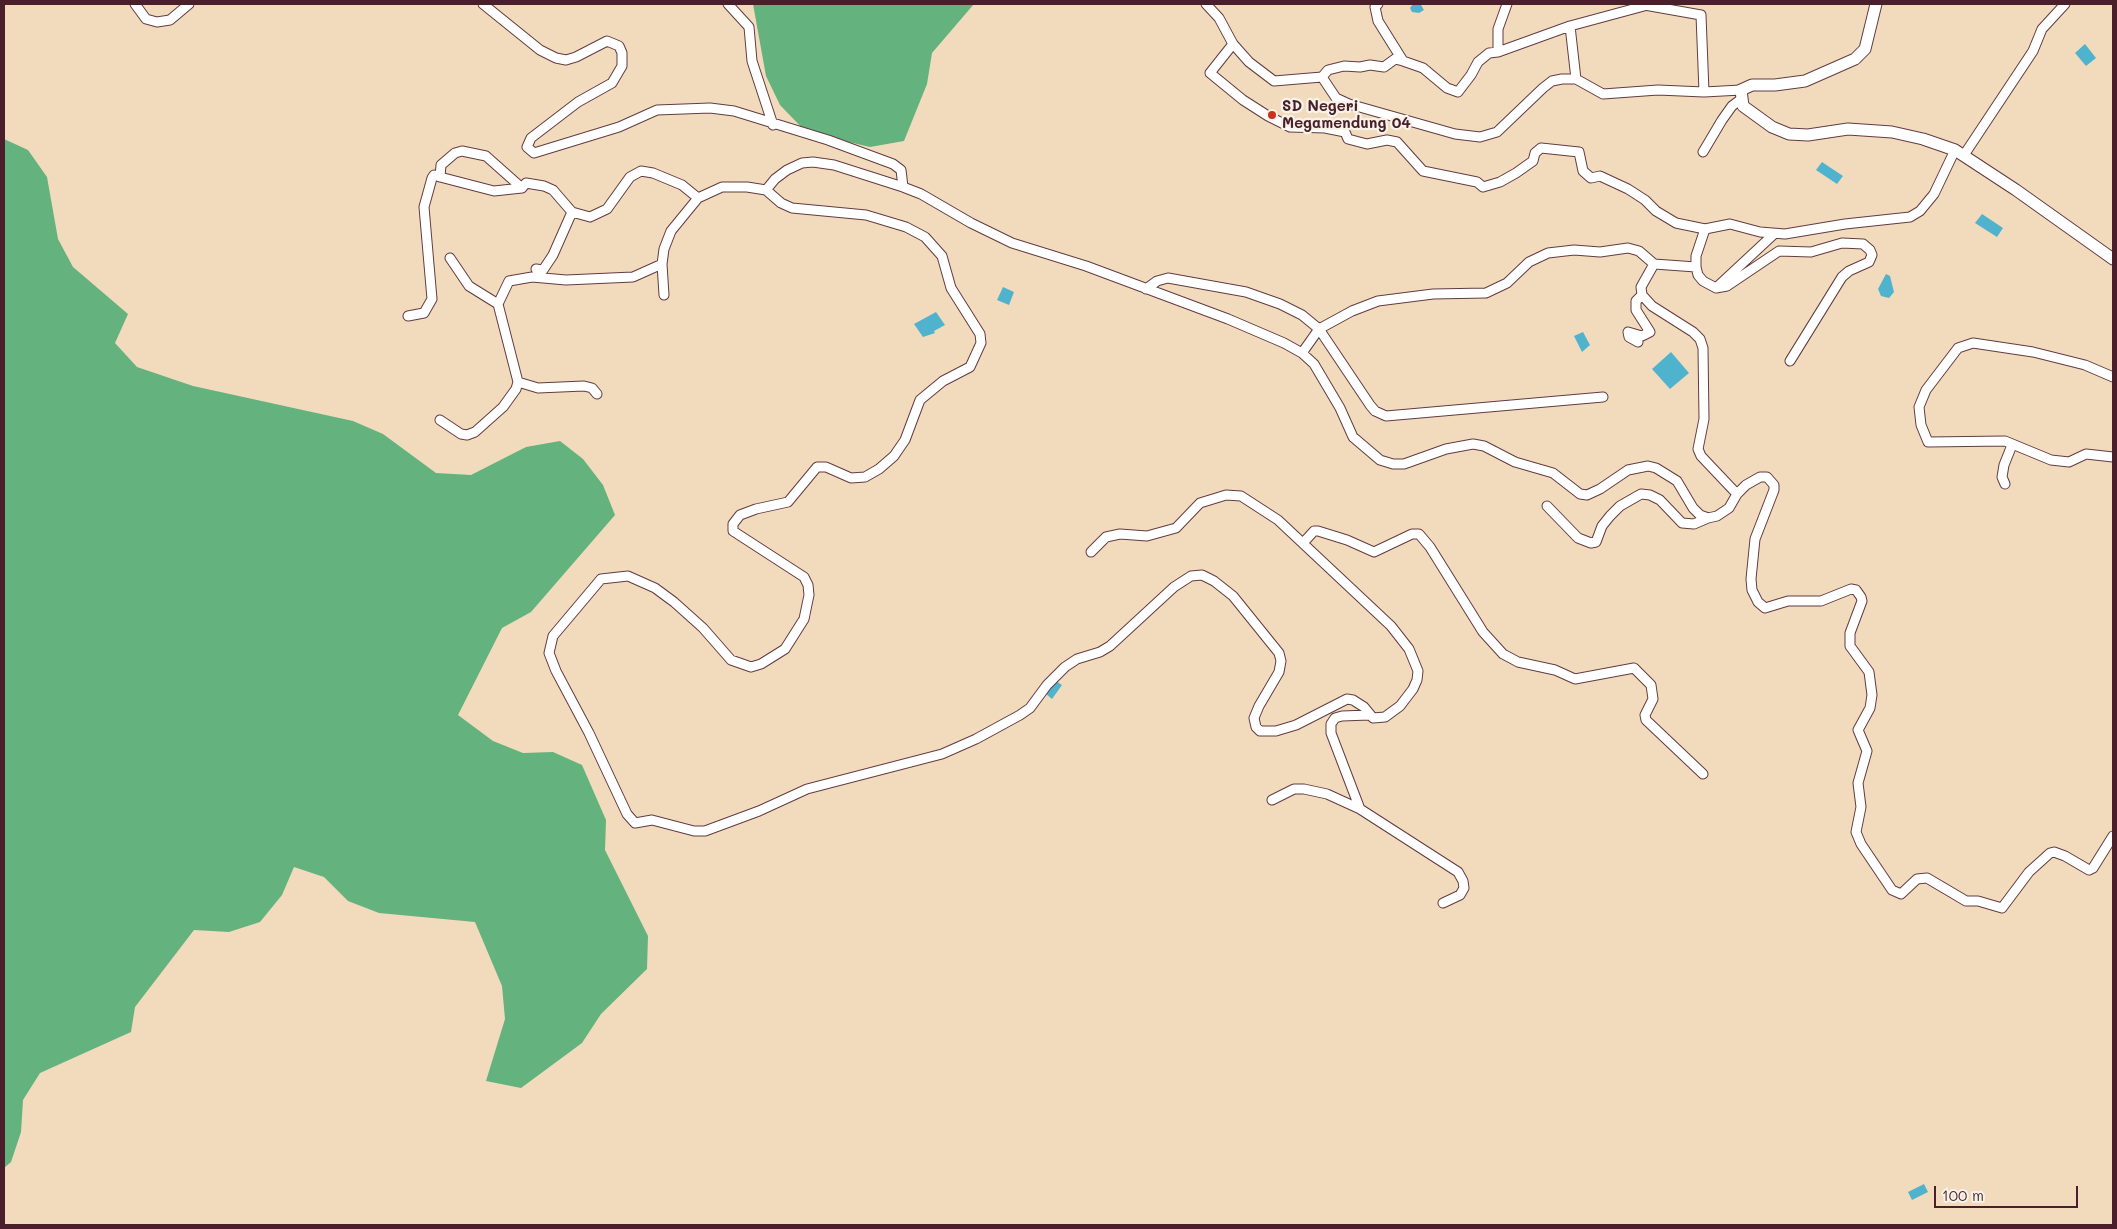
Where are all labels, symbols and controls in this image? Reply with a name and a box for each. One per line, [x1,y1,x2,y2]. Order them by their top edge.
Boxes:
place label: SD Negeri Megamendung 04 [1282,97,1411,132]
marker: SD Negeri Megamendung 04 [1266,109,1278,121]
scale bar [1937,1176,2081,1208]
text: 100 m [1942,1185,1984,1205]

